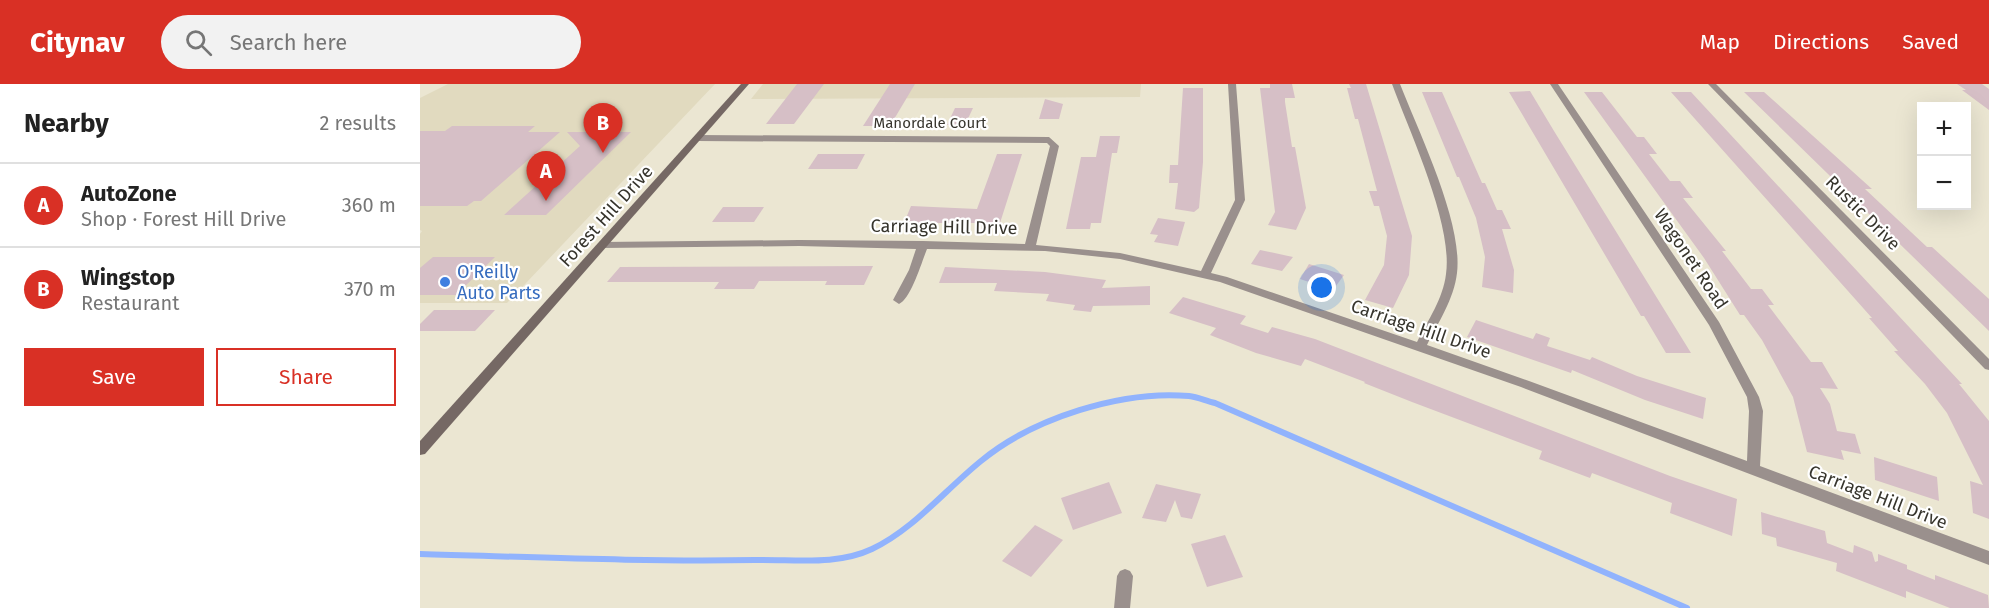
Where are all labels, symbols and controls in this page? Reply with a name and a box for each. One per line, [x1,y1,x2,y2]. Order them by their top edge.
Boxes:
search box [161,15,581,69]
text: Citynav [30,26,125,59]
icon: search [182,26,215,59]
text: Search here [230,29,347,56]
text: Map [1700,29,1740,55]
text: Directions [1773,29,1869,55]
text: Saved [1902,29,1959,55]
map controls [1917,102,1971,210]
button: + [1917,102,1971,156]
pin: B [584,104,622,153]
text: Nearby [24,108,109,139]
text: 2 results [319,111,396,135]
street label: Manordale Court [874,114,987,132]
pin: A [526,152,566,201]
button: − [1917,156,1971,210]
street label: Forest Hill Drive [555,161,657,271]
street label: Rustic Drive [1821,171,1905,255]
text: AutoZone [81,180,177,207]
text: A [38,193,49,217]
text: 360 m [342,193,396,217]
street label: Wagonet Road [1649,204,1733,314]
text: Shop · Forest Hill Drive [81,207,286,231]
street label: Carriage Hill Drive [870,215,1018,239]
place label: O'Reilly Auto Parts [457,261,540,304]
text: Wingstop [81,264,175,291]
your location [1307,273,1336,302]
marker: O'Reilly Auto Parts [438,275,452,289]
text: B [37,277,50,301]
text: 370 m [344,277,396,301]
text: Restaurant [81,291,179,315]
street label: Carriage Hill Drive [1348,295,1494,363]
button: Save [24,348,204,406]
button: Share [216,348,396,406]
street label: Carriage Hill Drive [1806,460,1950,534]

